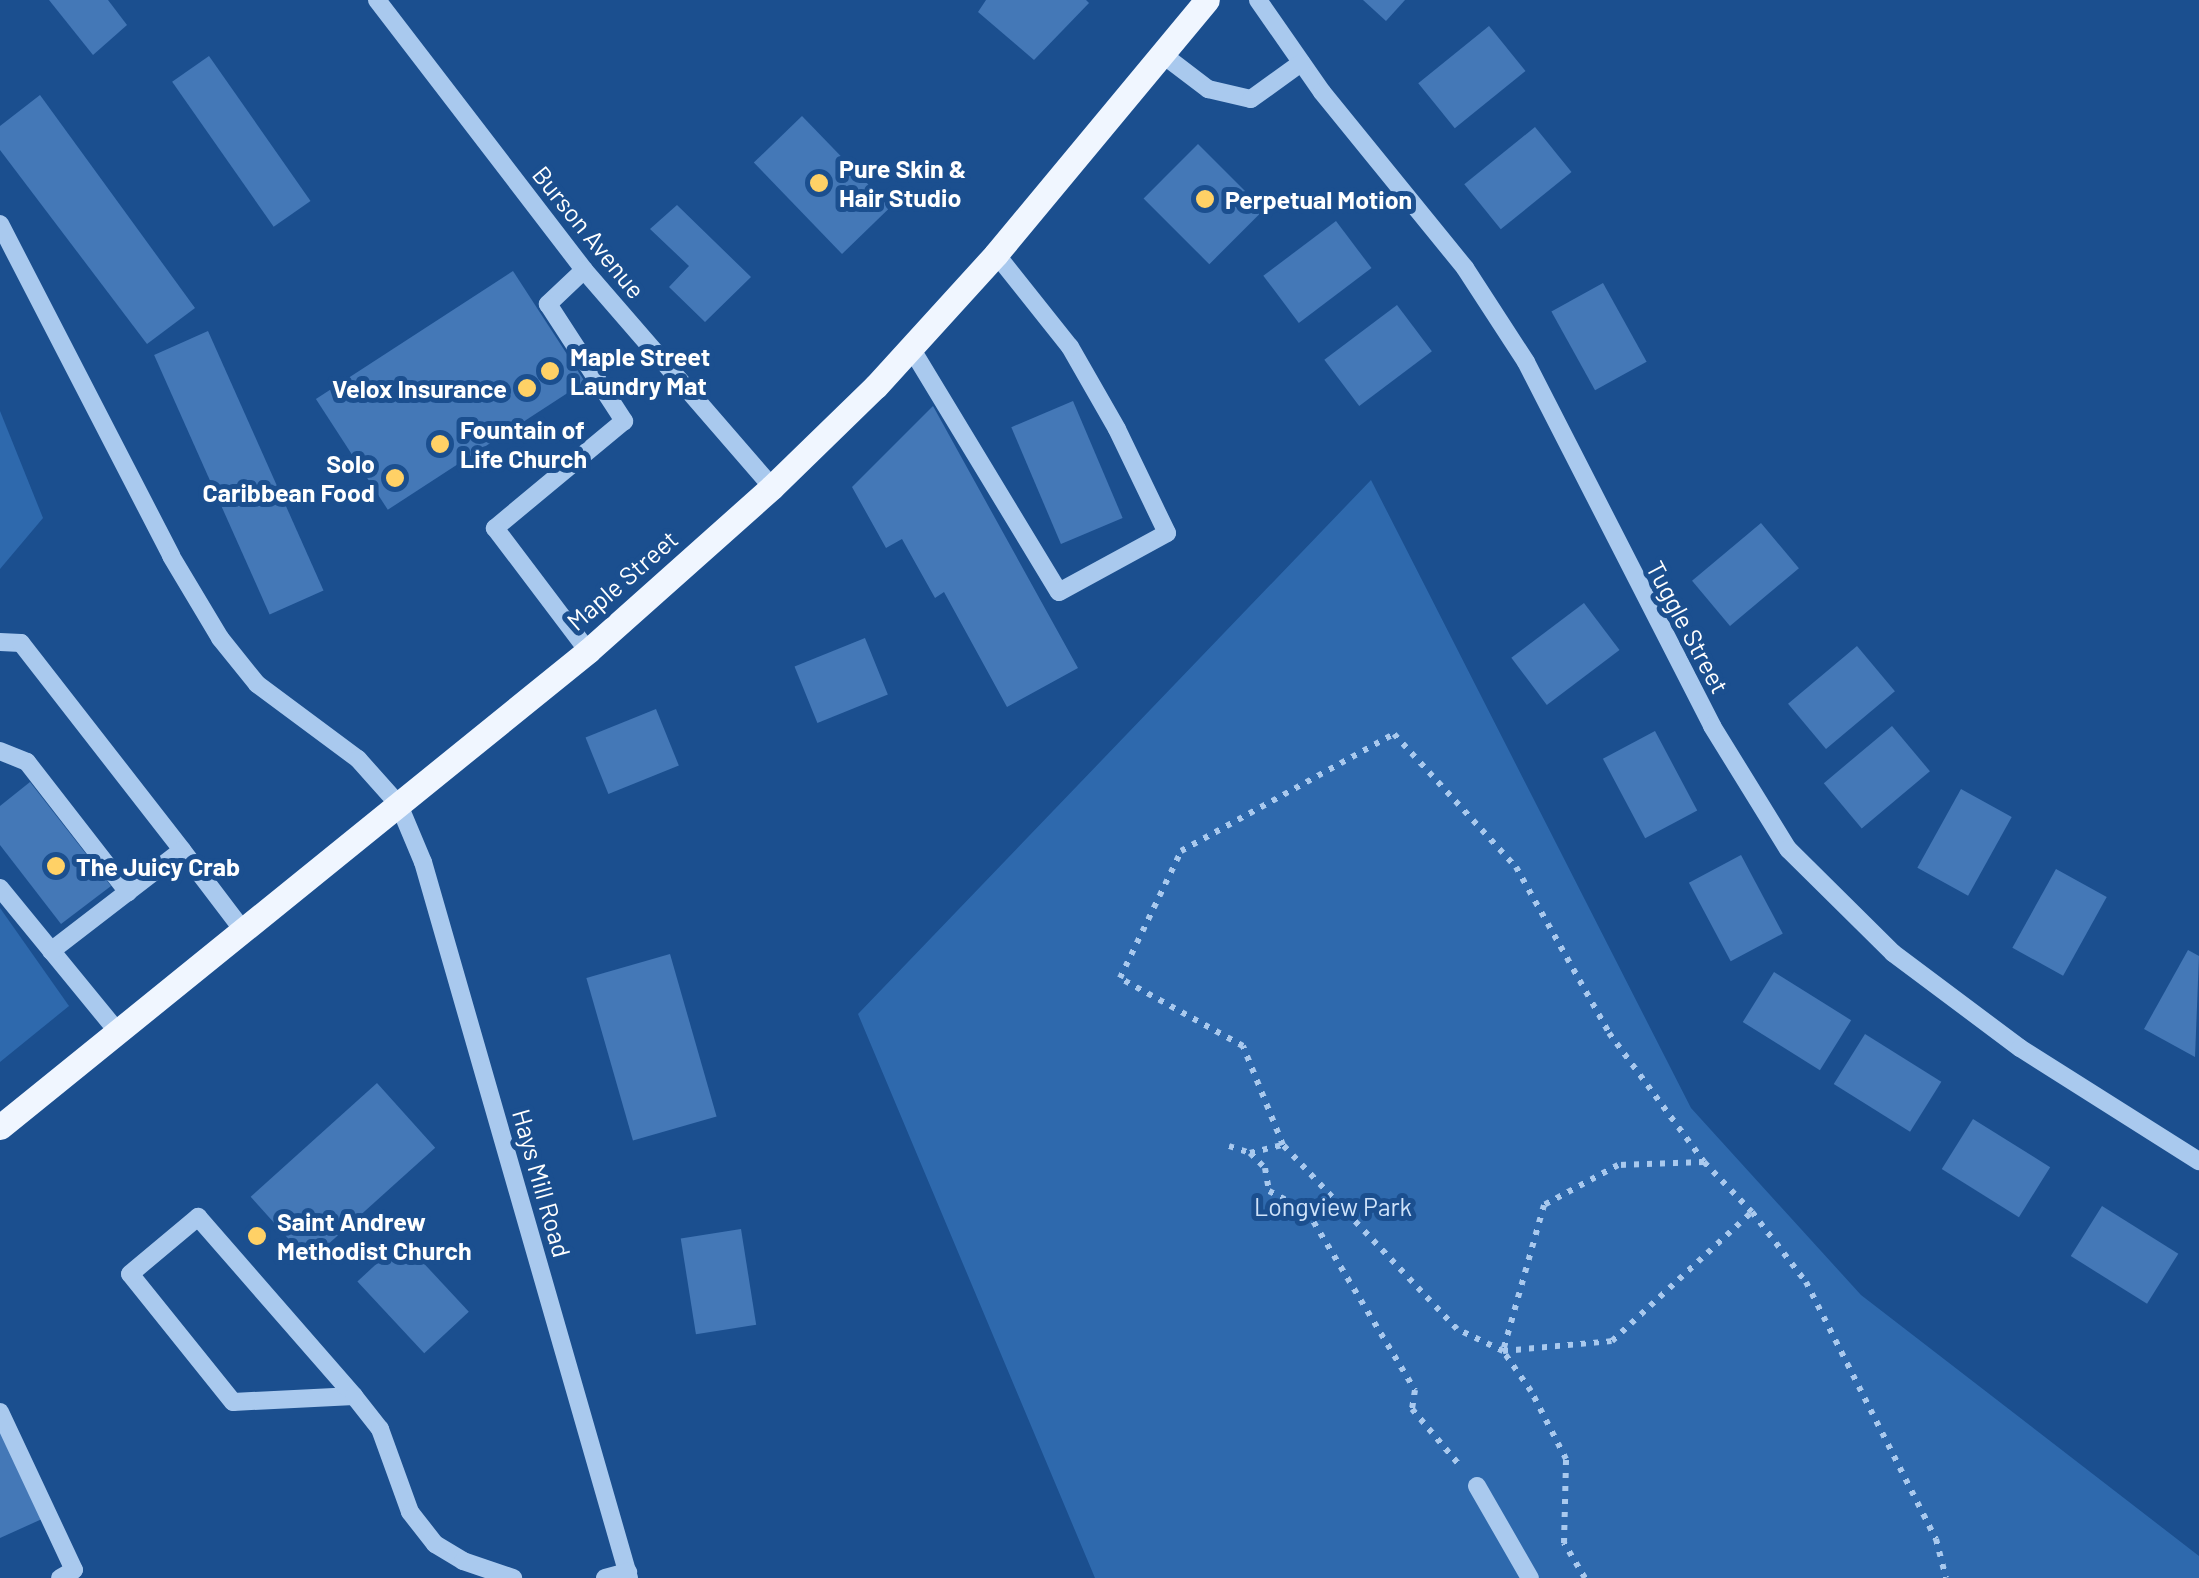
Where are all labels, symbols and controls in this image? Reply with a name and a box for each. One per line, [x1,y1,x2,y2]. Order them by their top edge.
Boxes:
place label: Pure Skin & Hair Studio [839,154,966,213]
street label: Burson Avenue [527,160,651,304]
marker: Pure Skin & Hair Studio [808,172,830,194]
place label: Perpetual Motion [1225,184,1412,214]
marker: Perpetual Motion [1194,188,1216,210]
place label: Maple Street Laundry Mat [570,342,710,401]
marker: Maple Street Laundry Mat [539,360,561,382]
place label: Velox Insurance [332,373,507,403]
marker: Velox Insurance [516,377,538,399]
place label: Fountain of Life Church [460,415,587,474]
marker: Fountain of Life Church [429,433,451,455]
place label: Solo Caribbean Food [203,449,375,508]
marker: Solo Caribbean Food [384,467,406,489]
street label: Maple Street [561,524,683,636]
street label: Tuggle Street [1641,556,1735,698]
place label: The Juicy Crab [76,851,240,881]
marker: The Juicy Crab [45,855,67,877]
street label: Hays Mill Road [507,1105,577,1261]
park label: Longview Park [1254,1191,1412,1221]
place label: Saint Andrew Methodist Church [277,1207,472,1266]
marker: Saint Andrew Methodist Church [246,1225,268,1247]

